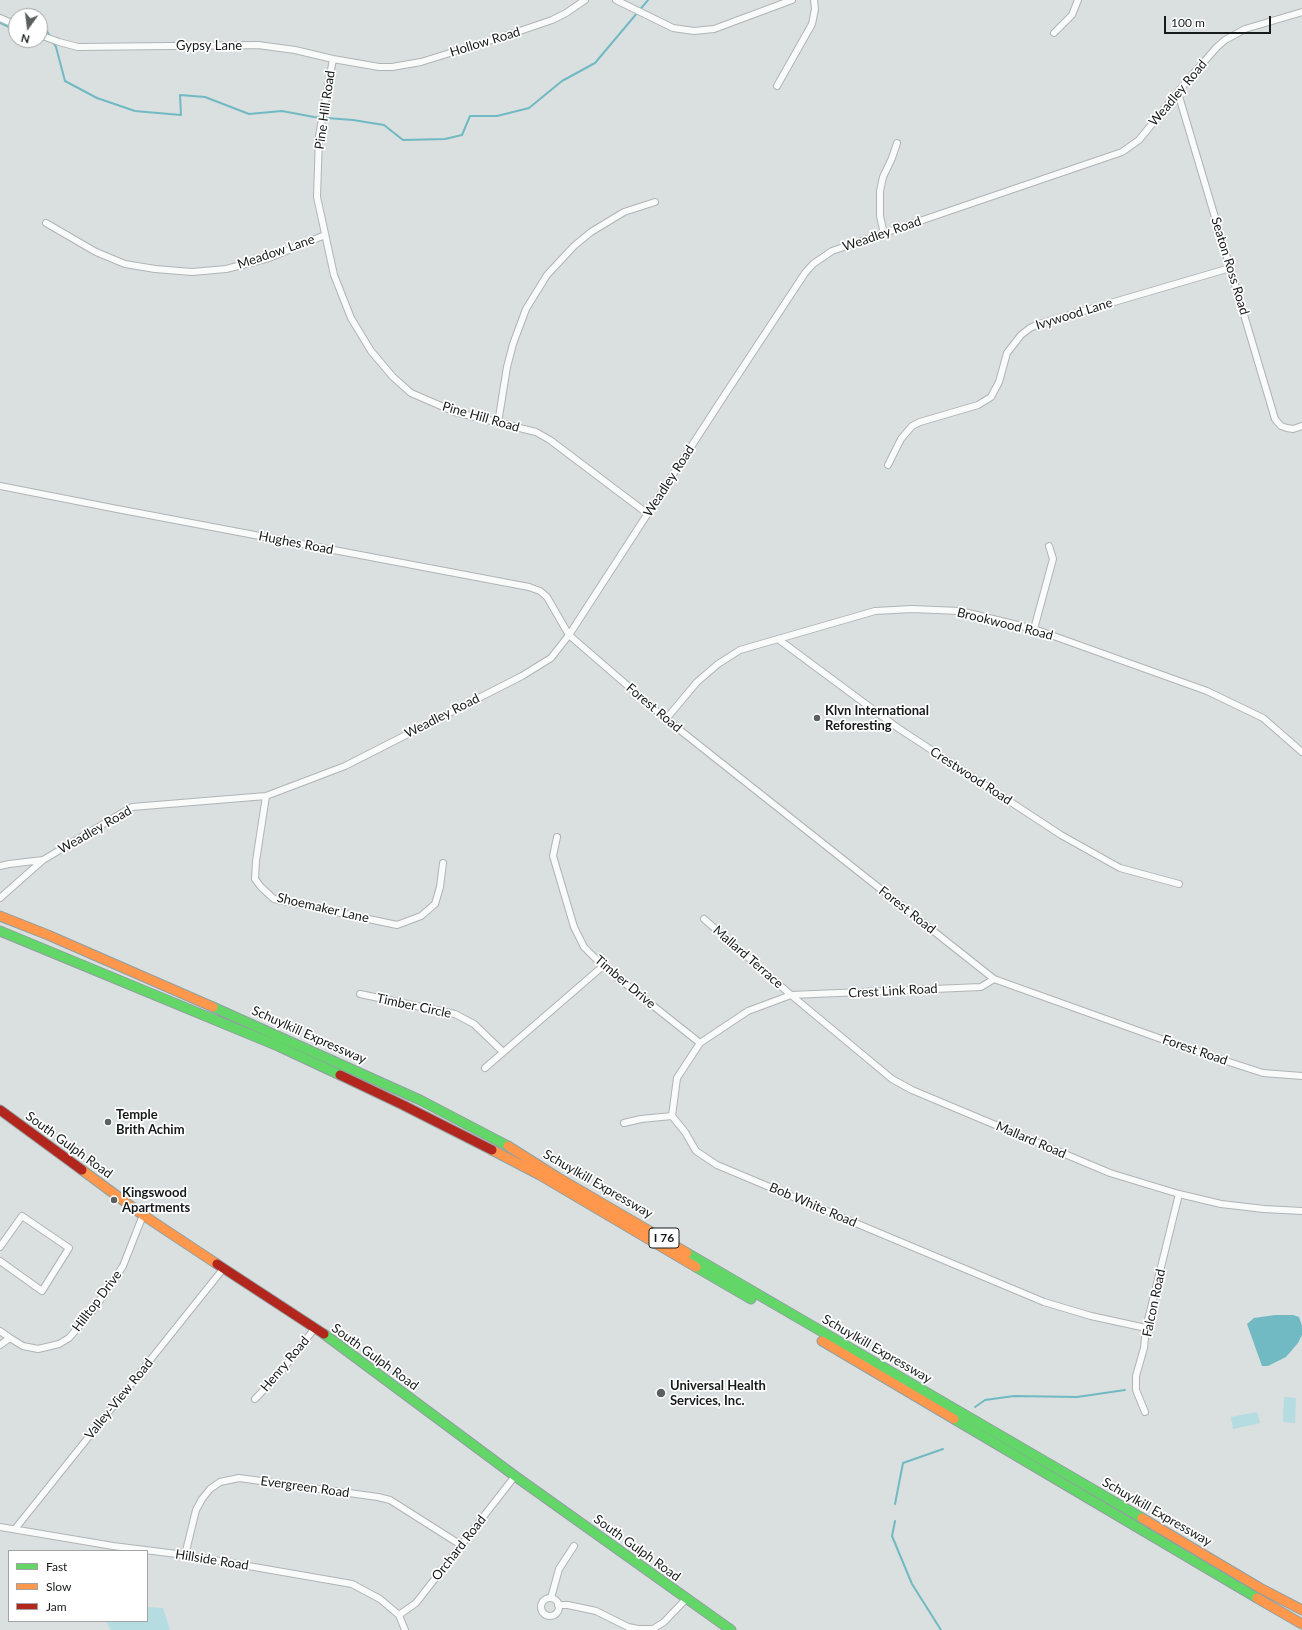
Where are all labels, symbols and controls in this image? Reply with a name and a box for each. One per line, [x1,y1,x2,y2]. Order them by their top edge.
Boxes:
north arrow [8,8,48,48]
scale bar [1166,8,1273,34]
text: 100 m [1171,15,1205,30]
street label: Hollow Road [448,24,522,60]
text: N [20,32,31,46]
street label: Gypsy Lane [176,38,242,54]
street label: Weadley Road [1146,57,1210,129]
street label: Pine Hill Road [312,70,338,150]
street label: Weadley Road [841,213,923,255]
street label: Seaton Ross Road [1208,215,1252,317]
street label: Meadow Lane [235,232,317,272]
street label: Ivywood Lane [1034,295,1114,333]
street label: Pine Hill Road [441,399,521,435]
street label: Weadley Road [640,442,698,520]
street label: Hughes Road [257,528,335,558]
street label: Brookwood Road [955,605,1055,643]
street label: Forest Road [623,680,685,736]
street label: Weadley Road [402,690,482,742]
place label: Klvn International Reforesting [825,703,929,734]
marker: Klvn International Reforesting [812,713,822,723]
street label: Crestwood Road [927,744,1015,808]
street label: Weadley Road [56,803,134,857]
street label: Forest Road [875,883,939,937]
street label: Shoemaker Lane [275,890,371,926]
street label: Mallard Terrace [710,922,786,992]
street label: Timber Drive [591,952,659,1012]
street label: Crest Link Road [848,981,938,1001]
street label: Timber Circle [375,990,453,1022]
street label: Schuylkill Expressway [249,1003,369,1067]
street label: Forest Road [1160,1032,1230,1068]
place label: Temple Brith Achim [116,1107,185,1138]
street label: South Gulph Road [23,1108,115,1182]
marker: Temple Brith Achim [103,1117,113,1127]
street label: Mallard Road [994,1118,1068,1162]
street label: Schuylkill Expressway [541,1146,655,1222]
street label: Bob White Road [767,1180,859,1230]
place label: Kingswood Apartments [122,1185,190,1216]
marker: Kingswood Apartments [109,1195,119,1205]
road number: I 76 [649,1228,679,1248]
street label: Hilltop Drive [69,1267,125,1335]
street label: Falcon Road [1139,1268,1169,1338]
street label: Schuylkill Expressway [820,1311,934,1387]
street label: South Gulph Road [329,1320,421,1394]
street label: Henry Road [257,1333,313,1395]
street label: Valley-View Road [82,1355,156,1443]
place label: Universal Health Services, Inc. [670,1378,766,1409]
marker: Universal Health Services, Inc. [655,1387,667,1399]
street label: Evergreen Road [260,1473,350,1501]
street label: Schuylkill Expressway [1100,1474,1214,1550]
street label: South Gulph Road [591,1511,683,1585]
street label: Orchard Road [429,1512,489,1584]
street label: Hillside Road [174,1546,250,1574]
legend [8,1550,148,1622]
text: Fast [46,1559,67,1574]
text: Slow [46,1579,71,1594]
text: Jam [46,1599,67,1614]

